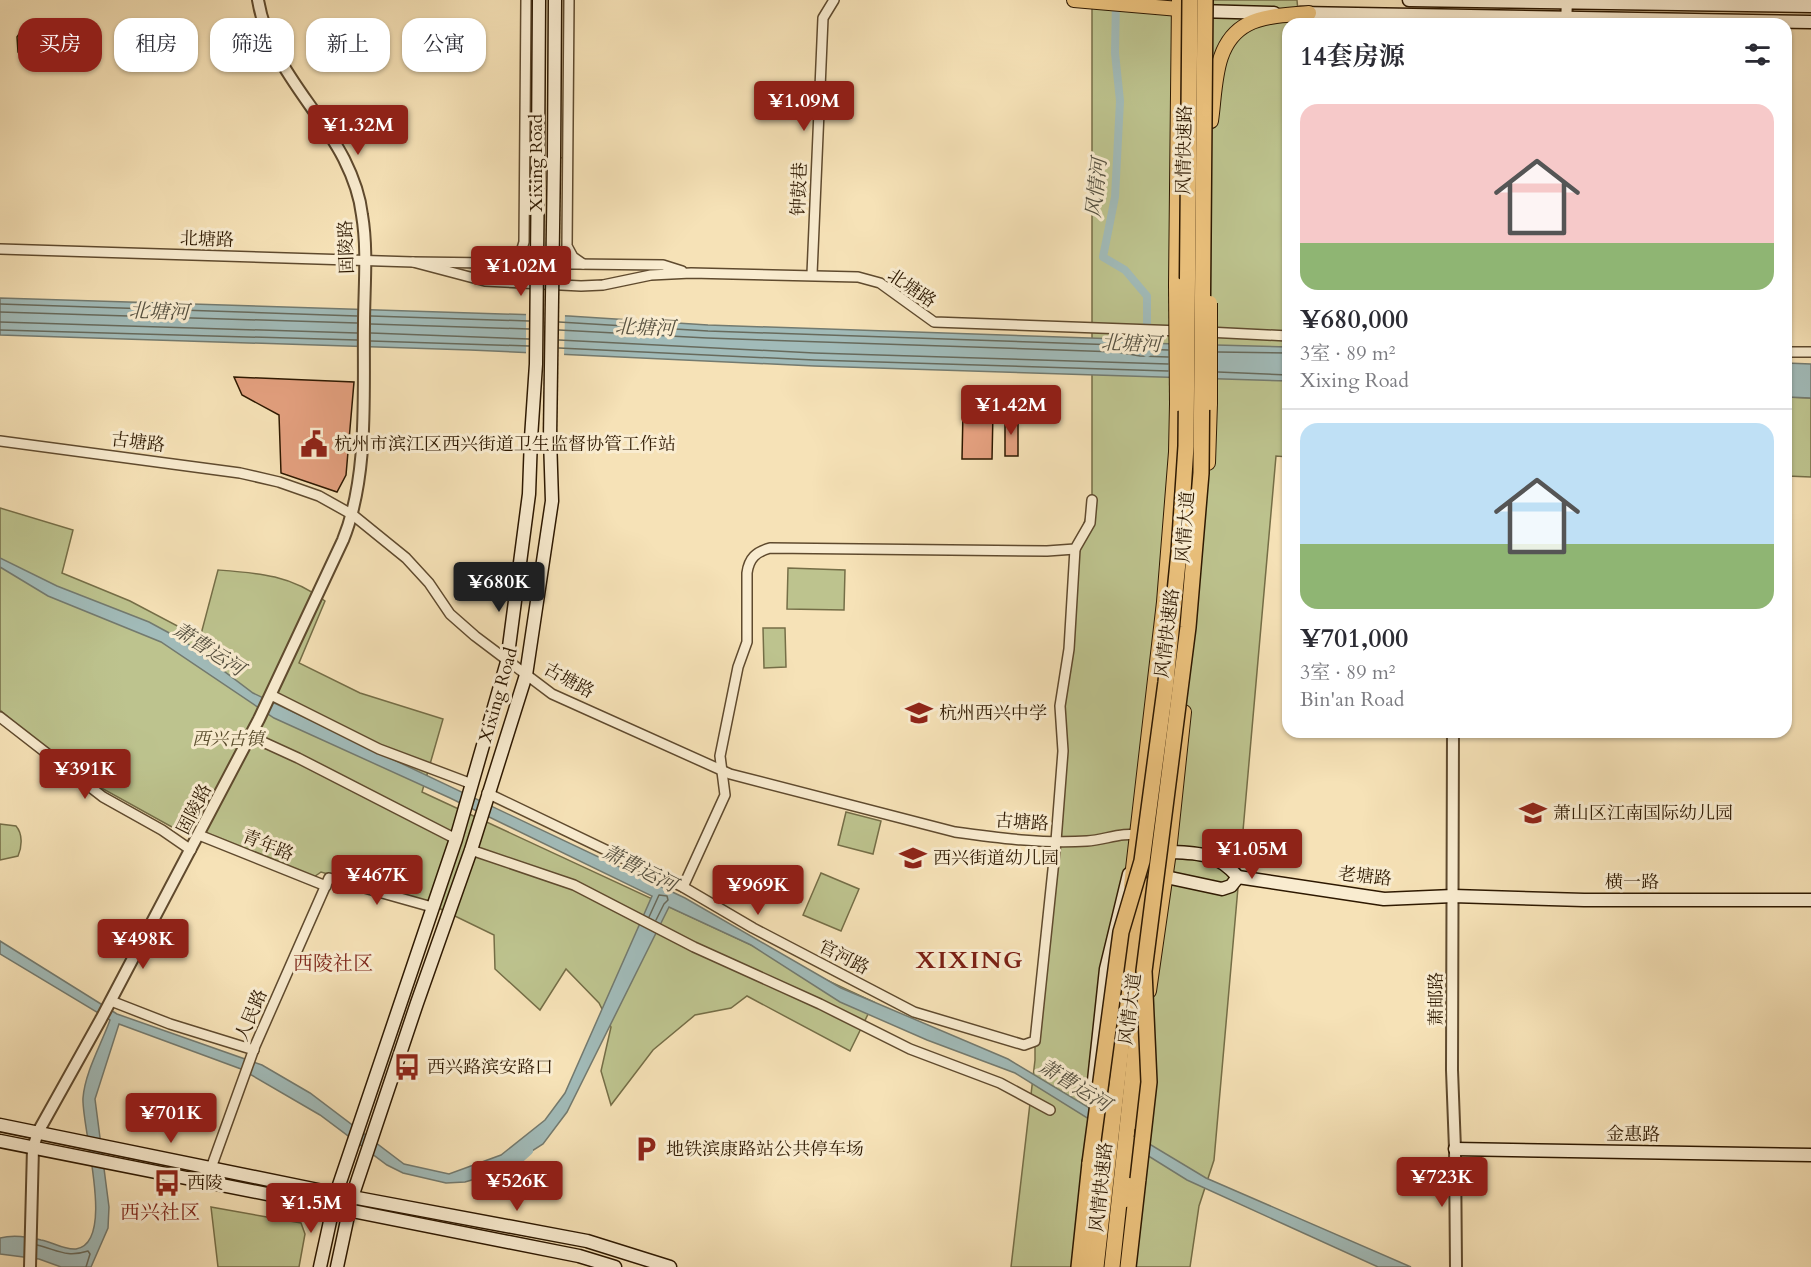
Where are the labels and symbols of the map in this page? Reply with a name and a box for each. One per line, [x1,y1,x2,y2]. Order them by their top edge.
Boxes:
pin: ¥1.09M [755,81,853,132]
pin: ¥1.32M [309,105,407,156]
street label: 风情快速路 [1171,105,1198,195]
street label: Xixing Road [524,114,549,212]
water label: 风情河 [1080,154,1113,219]
street label: 钟鼓巷 [786,162,813,216]
street label: 固陵路 [333,220,360,274]
street label: 北塘路 [180,226,234,253]
pin: ¥1.02M [472,246,570,297]
street label: 北塘路 [882,263,941,314]
water label: 北塘河 [129,297,192,326]
water label: 北塘河 [615,313,678,342]
water label: 北塘河 [1101,329,1164,358]
pin: ¥1.42M [962,385,1060,436]
street label: 古塘路 [110,427,166,458]
public building icon: 杭州市滨江区西兴街道卫生监督协管工作站 [299,429,329,459]
place label: 杭州市滨江区西兴街道卫生监督协管工作站 [334,432,676,457]
street label: 风情大道 [1171,490,1200,564]
pin: ¥680K [457,562,541,613]
street label: 风情快速路 [1150,587,1185,679]
water label: 萧曹运河 [168,616,252,684]
street label: Xixing Road [473,644,524,746]
street label: 古塘路 [539,656,598,704]
school or university icon: 杭州西兴中学 [904,698,934,728]
place label: 杭州西兴中学 [939,701,1047,726]
park label: 西兴古镇 [192,727,267,752]
pin: ¥391K [43,749,127,800]
street label: 固陵路 [171,779,218,839]
school or university icon: 萧山区江南国际幼儿园 [1518,798,1548,828]
place label: 萧山区江南国际幼儿园 [1553,801,1733,826]
street label: 古塘路 [994,808,1050,837]
street label: 青年路 [238,824,298,867]
pin: ¥1.05M [1203,829,1301,880]
water label: 萧曹运河 [598,838,684,900]
school or university icon: 西兴街道幼儿园 [898,843,928,873]
place label: 西兴街道幼儿园 [933,846,1059,871]
pin: ¥467K [335,855,419,906]
street label: 老塘路 [1337,861,1393,892]
pin: ¥969K [716,865,800,916]
street label: 横一路 [1605,870,1659,895]
pin: ¥498K [101,919,185,970]
street label: 官河路 [814,934,874,981]
district label: XIXING [916,944,1024,977]
district label: 西陵社区 [293,950,373,977]
street label: 风情大道 [1114,972,1147,1046]
street label: 萧邮路 [1424,972,1449,1026]
street label: 人民路 [229,985,274,1045]
bus stop icon: 西兴路滨安路口 [392,1052,422,1082]
water label: 萧曹运河 [1034,1053,1118,1120]
place label: 西兴路滨安路口 [427,1055,553,1080]
pin: ¥701K [129,1093,213,1144]
street label: 金惠路 [1606,1122,1660,1147]
parking icon: 地铁滨康路站公共停车场 [631,1134,661,1164]
place label: 地铁滨康路站公共停车场 [666,1137,864,1162]
street label: 风情快速路 [1084,1141,1119,1233]
pin: ¥723K [1400,1157,1484,1208]
pin: ¥526K [475,1161,559,1212]
bus stop icon: 西陵 [152,1168,182,1198]
place label: 西陵 [187,1171,223,1196]
pin: ¥1.5M [269,1183,353,1234]
district label: 西兴社区 [120,1199,200,1226]

